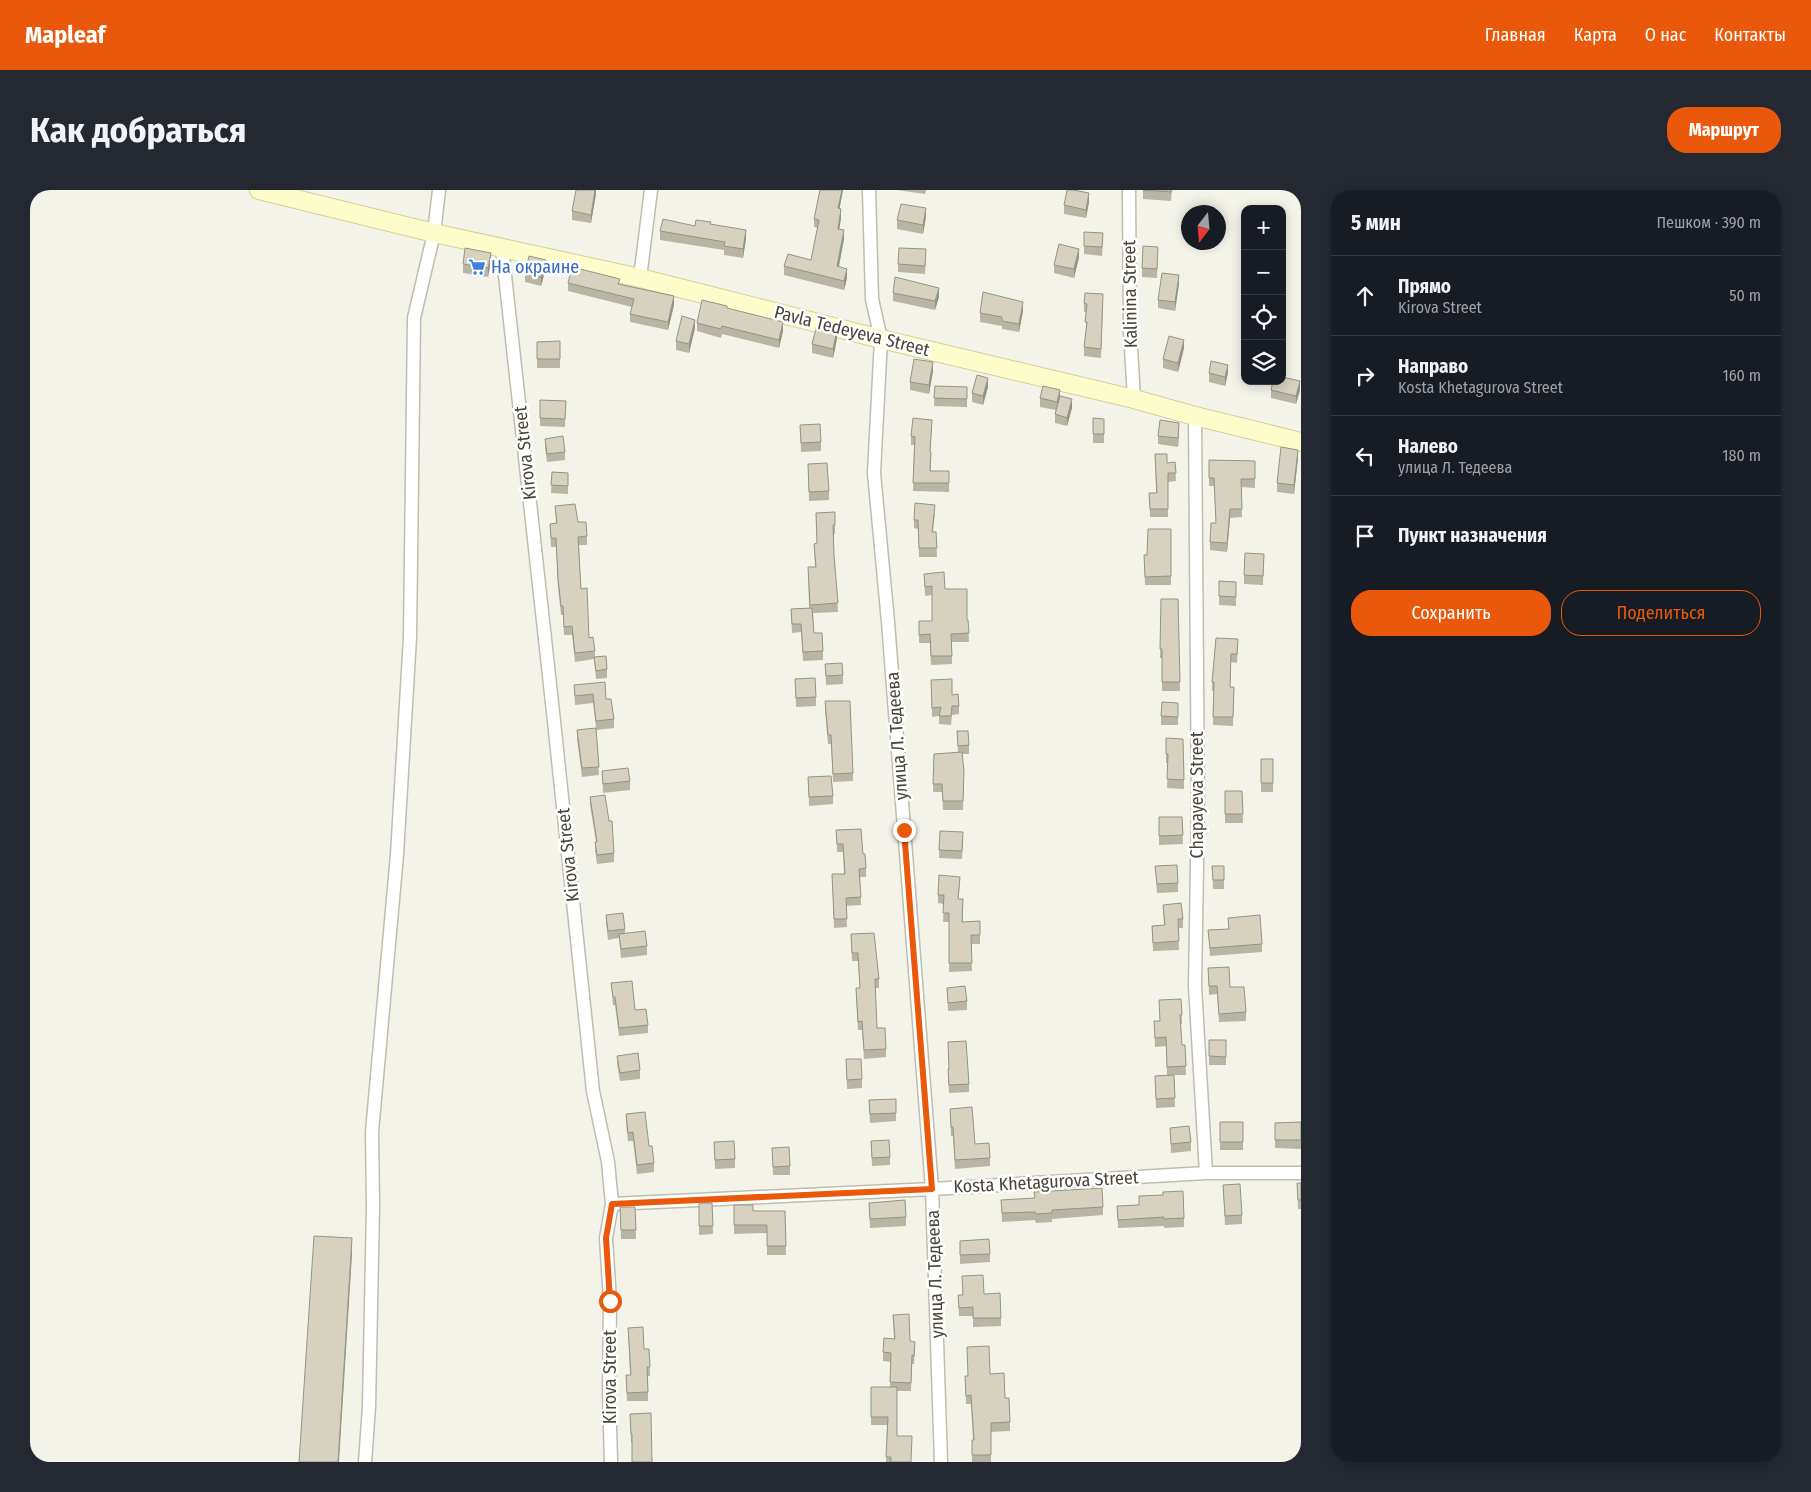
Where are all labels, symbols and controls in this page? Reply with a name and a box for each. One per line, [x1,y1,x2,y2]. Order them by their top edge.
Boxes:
text: Mapleaf [25,21,105,49]
text: Главная [1485,24,1546,46]
text: Карта [1574,24,1617,46]
text: О нас [1645,24,1686,46]
text: Контакты [1714,24,1786,46]
button: Маршрут [1667,107,1781,153]
text: Как добраться [30,109,247,151]
north arrow [1181,205,1226,250]
map controls [1241,205,1286,385]
button: + [1241,205,1286,250]
text: 5 мин [1351,210,1401,236]
text: Пешком · 390 m [1656,213,1761,232]
street label: Kalinina Street [1118,240,1142,348]
button: − [1241,250,1286,295]
place label: На окраине [491,256,579,278]
supermarket icon: На окраине [467,257,487,277]
text: Прямо [1398,275,1451,298]
icon: ahead [1351,282,1379,310]
text: 50 m [1729,286,1761,305]
button: locate [1241,295,1286,340]
text: Kirova Street [1398,298,1482,317]
street label: Pavla Tedeyeva Street [772,301,932,361]
button: layers [1241,340,1286,385]
text: Направо [1398,355,1468,378]
icon: right [1351,362,1379,390]
text: 160 m [1722,366,1761,385]
text: Kosta Khetagurova Street [1398,378,1563,397]
street label: Kirova Street [509,405,541,501]
text: Налево [1398,435,1458,458]
icon: left [1351,442,1379,470]
text: 180 m [1722,446,1761,465]
text: улица Л. Тедеева [1398,458,1512,477]
icon: arrive [1351,522,1379,550]
text: Пункт назначения [1398,524,1547,547]
button: Сохранить [1351,590,1551,636]
button: Поделиться [1561,590,1761,636]
street label: улица Л. Тедеева [882,671,912,801]
street label: Chapayeva Street [1186,731,1208,859]
street label: Kirova Street [552,807,584,903]
route end [893,819,916,842]
street label: Kosta Khetagurova Street [953,1166,1139,1198]
street label: улица Л. Тедеева [922,1209,948,1339]
route start [599,1290,622,1313]
street label: Kirova Street [599,1330,621,1424]

